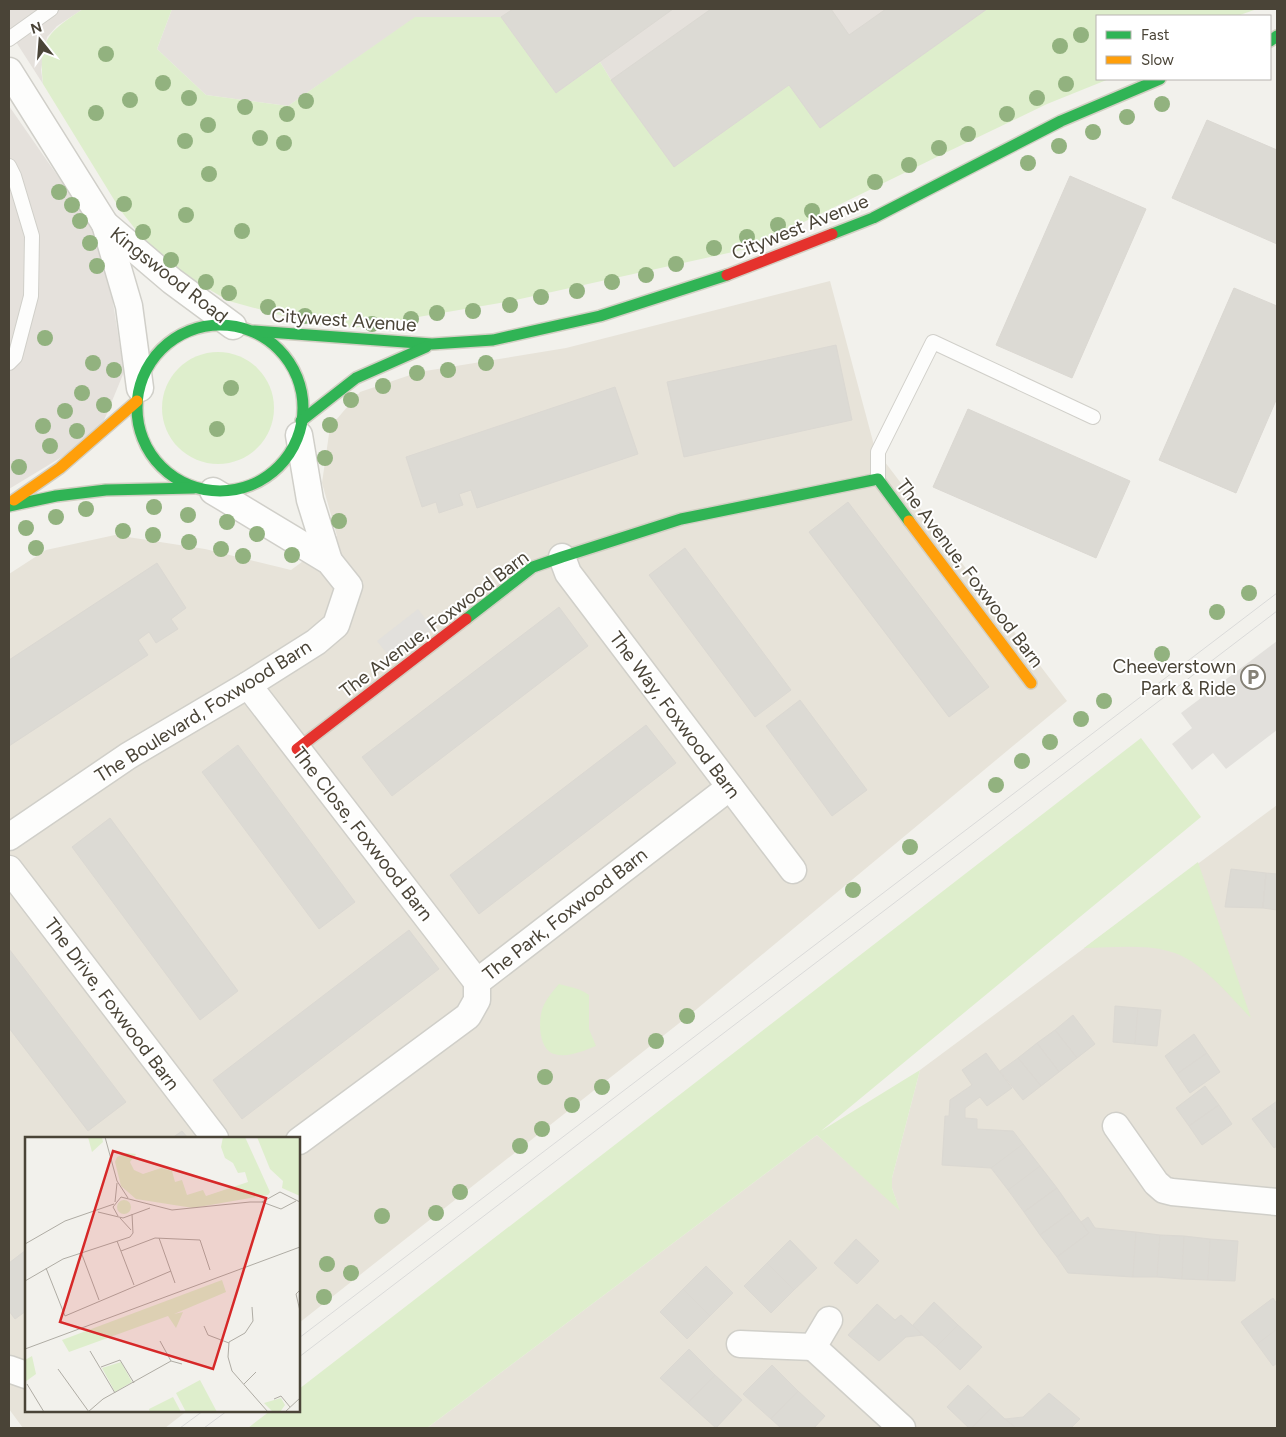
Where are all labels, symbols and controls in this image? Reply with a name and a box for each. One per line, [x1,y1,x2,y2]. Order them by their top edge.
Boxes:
north arrow [15,15,65,65]
legend [1096,15,1271,80]
text: N [29,18,44,38]
text: Fast [1141,26,1170,44]
text: Slow [1141,51,1174,69]
street label: Citywest Avenue [728,189,872,265]
street label: Kingswood Road [106,222,232,328]
street label: Citywest Avenue [271,303,417,337]
street label: The Avenue, Foxwood Barn [891,474,1049,672]
street label: The Avenue, Foxwood Barn [335,545,533,703]
street label: The Way, Foxwood Barn [605,627,745,803]
street label: The Boulevard, Foxwood Barn [91,635,315,787]
place label: Cheeverstown Park & Ride [1112,655,1236,700]
parking icon: Cheeverstown Park & Ride [1240,664,1266,690]
street label: The Close, Foxwood Barn [288,742,438,926]
street label: The Park, Foxwood Barn [478,843,652,985]
street label: The Drive, Foxwood Barn [40,913,184,1095]
inset map [25,1137,300,1412]

